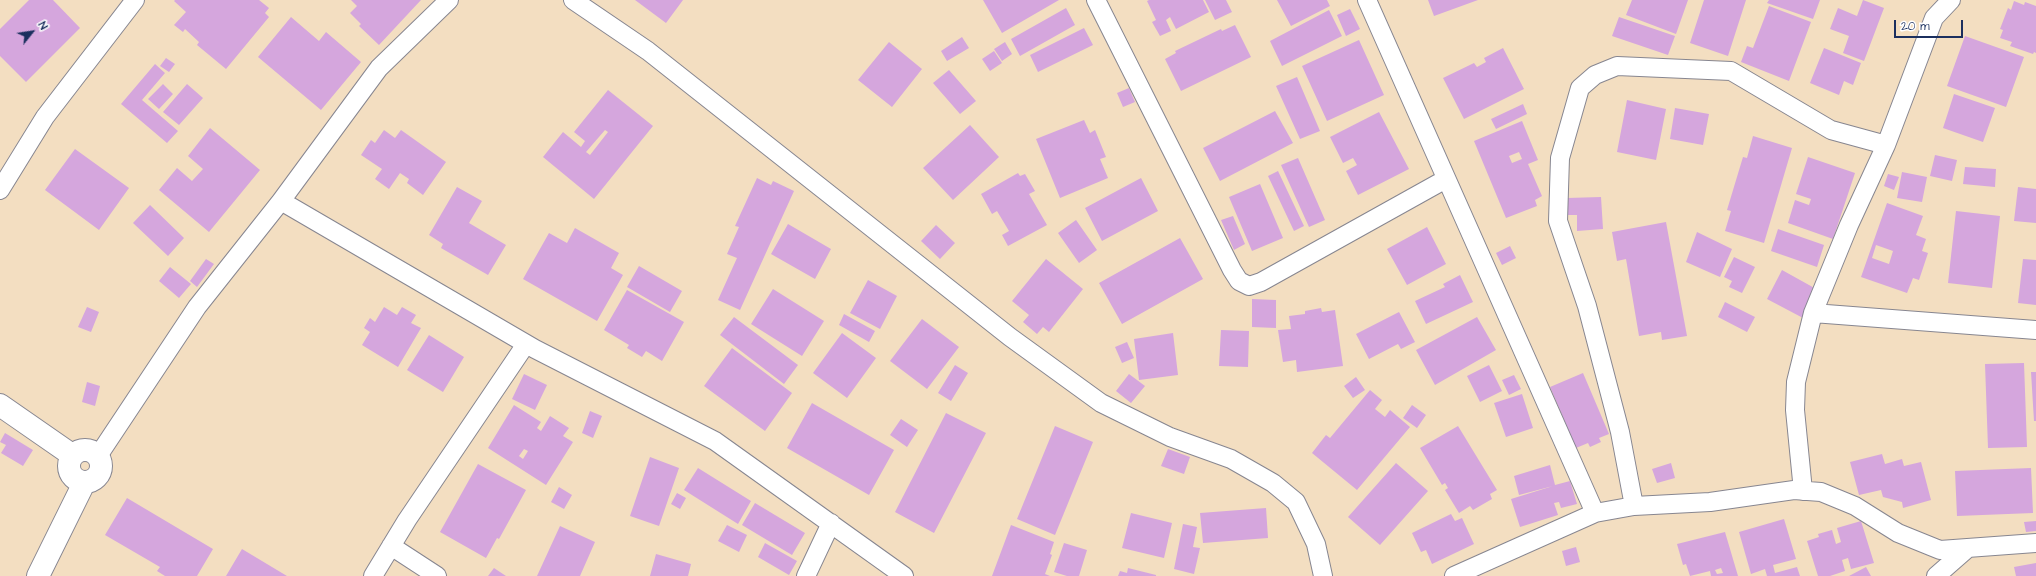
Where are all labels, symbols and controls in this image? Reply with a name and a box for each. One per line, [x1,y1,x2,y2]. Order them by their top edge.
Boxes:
north arrow [12,12,52,52]
scale bar [1896,12,1965,38]
text: 20 m [1901,18,1930,35]
text: N [35,19,51,32]

